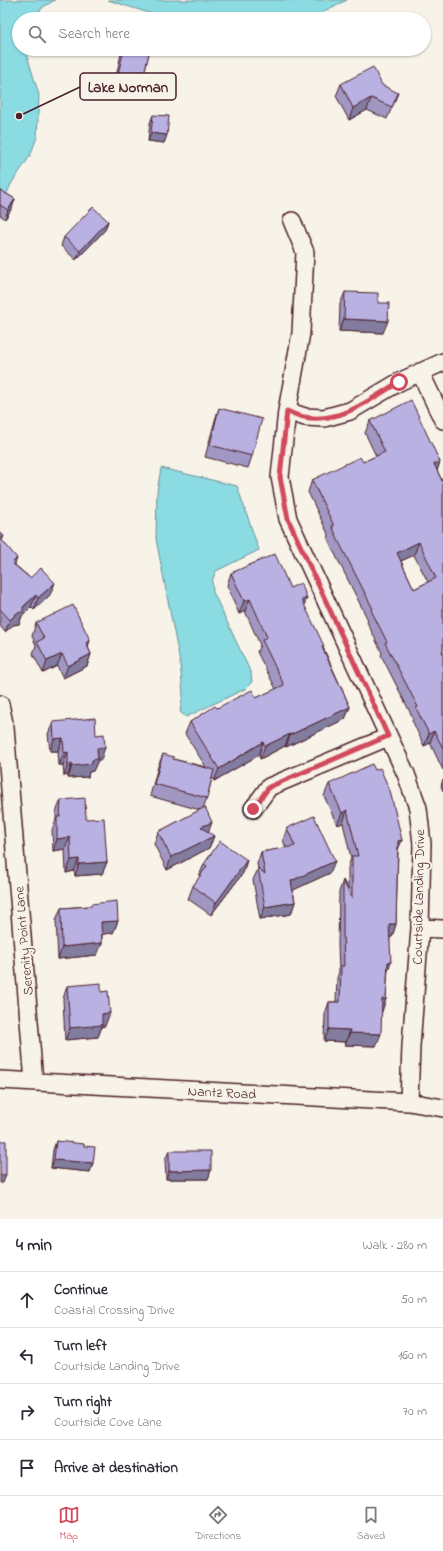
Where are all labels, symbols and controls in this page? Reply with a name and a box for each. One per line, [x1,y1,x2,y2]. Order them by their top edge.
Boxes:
search box [12,12,431,56]
icon: search [26,23,48,45]
text: Search here [58,23,130,45]
callout: Lake Norman [80,73,176,100]
text: Lake Norman [88,77,169,99]
route start [390,373,408,391]
route end [244,800,262,818]
street label: Courtside Landing Drive [408,829,432,965]
street label: Serenity Point Lane [9,885,41,996]
street label: Nantz Road [187,1081,257,1106]
text: 4 min [16,1233,52,1258]
text: Walk · 280 m [362,1236,427,1255]
text: Continue [54,1279,108,1301]
icon: ahead [16,1289,38,1311]
text: 50 m [401,1290,427,1309]
text: Coastal Crossing Drive [54,1301,175,1320]
text: Turn left [54,1335,107,1357]
icon: left [16,1345,38,1367]
text: 160 m [398,1346,427,1365]
text: Courtside Landing Drive [54,1357,180,1376]
text: Turn right [54,1391,112,1413]
icon: right [16,1401,38,1423]
text: 70 m [403,1402,427,1421]
text: Courtside Cove Lane [54,1413,161,1432]
icon: arrive [16,1457,38,1479]
text: Arrive at destination [54,1457,178,1479]
tab: Map [58,1504,80,1544]
tab: Directions [195,1504,241,1544]
tab: Saved [357,1504,385,1544]

